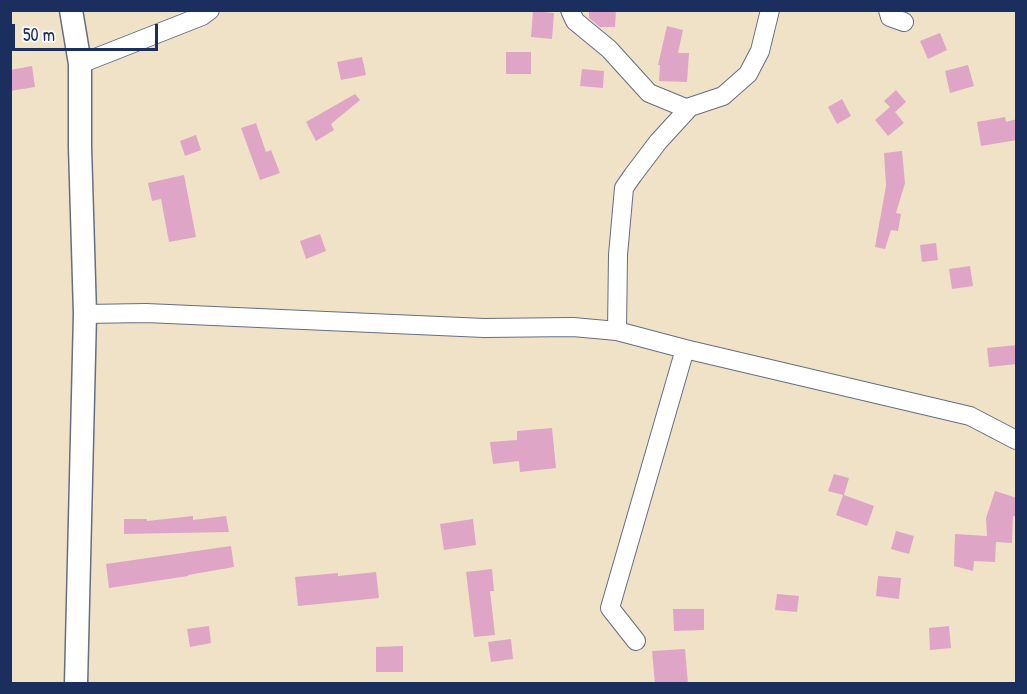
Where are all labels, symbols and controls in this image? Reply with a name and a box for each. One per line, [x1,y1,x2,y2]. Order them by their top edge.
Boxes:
scale bar [15,12,160,50]
text: 50 m [23,22,55,47]

